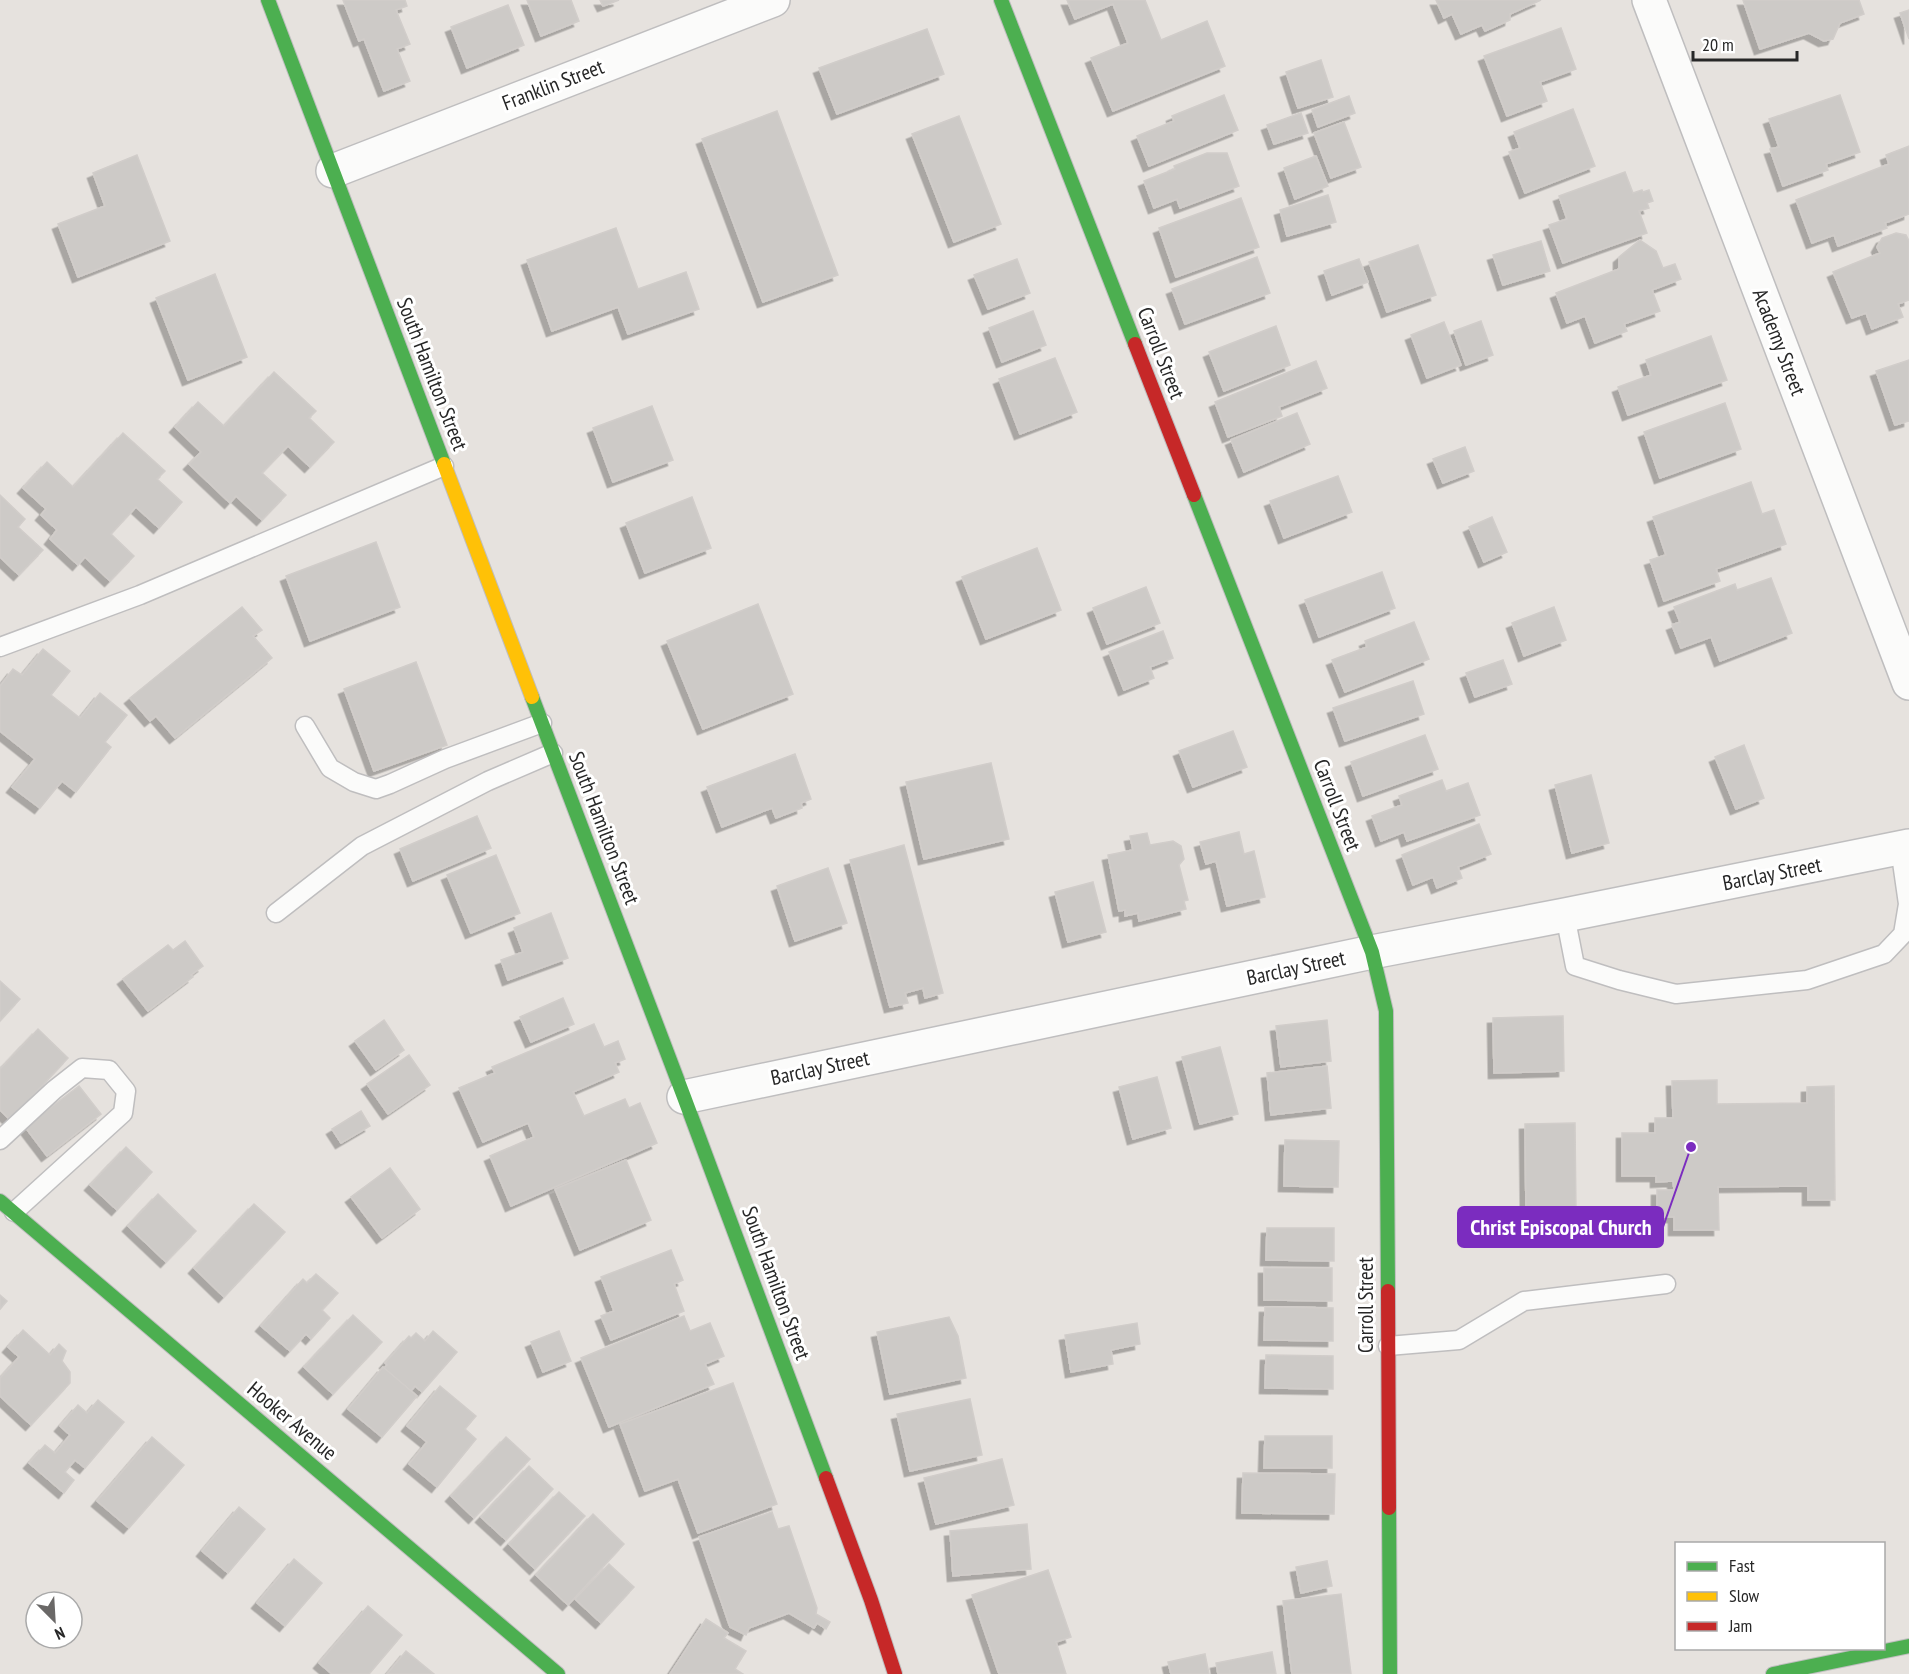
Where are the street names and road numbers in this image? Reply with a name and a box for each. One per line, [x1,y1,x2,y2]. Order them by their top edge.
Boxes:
street label: Franklin Street [498,53,608,116]
street label: Academy Street [1747,285,1812,399]
street label: South Hamilton Street [391,294,474,454]
street label: Carroll Street [1132,303,1191,403]
street label: South Hamilton Street [563,748,646,908]
street label: Carroll Street [1308,755,1367,855]
street label: Barclay Street [1720,851,1824,896]
street label: Barclay Street [1244,944,1348,991]
street label: Barclay Street [768,1044,872,1091]
street label: South Hamilton Street [736,1202,817,1363]
street label: Carroll Street [1352,1257,1379,1353]
street label: Hooker Avenue [242,1375,343,1466]

